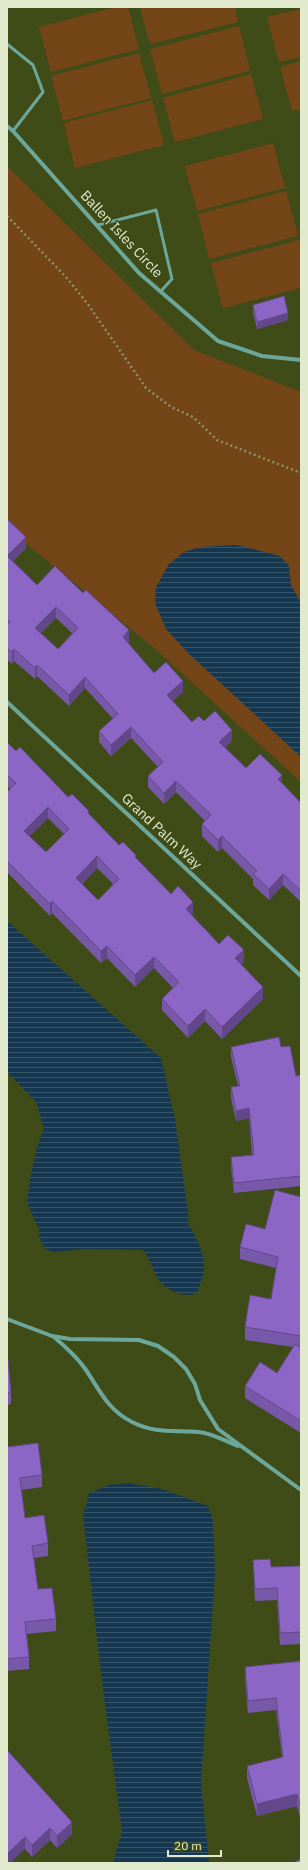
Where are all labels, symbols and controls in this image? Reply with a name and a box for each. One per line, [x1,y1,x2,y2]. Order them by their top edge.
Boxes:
street label: Ballen Isles Circle [77,187,167,282]
street label: Grand Palm Way [118,789,206,873]
scale bar [168,1832,221,1858]
text: 20 m [174,1838,202,1853]

